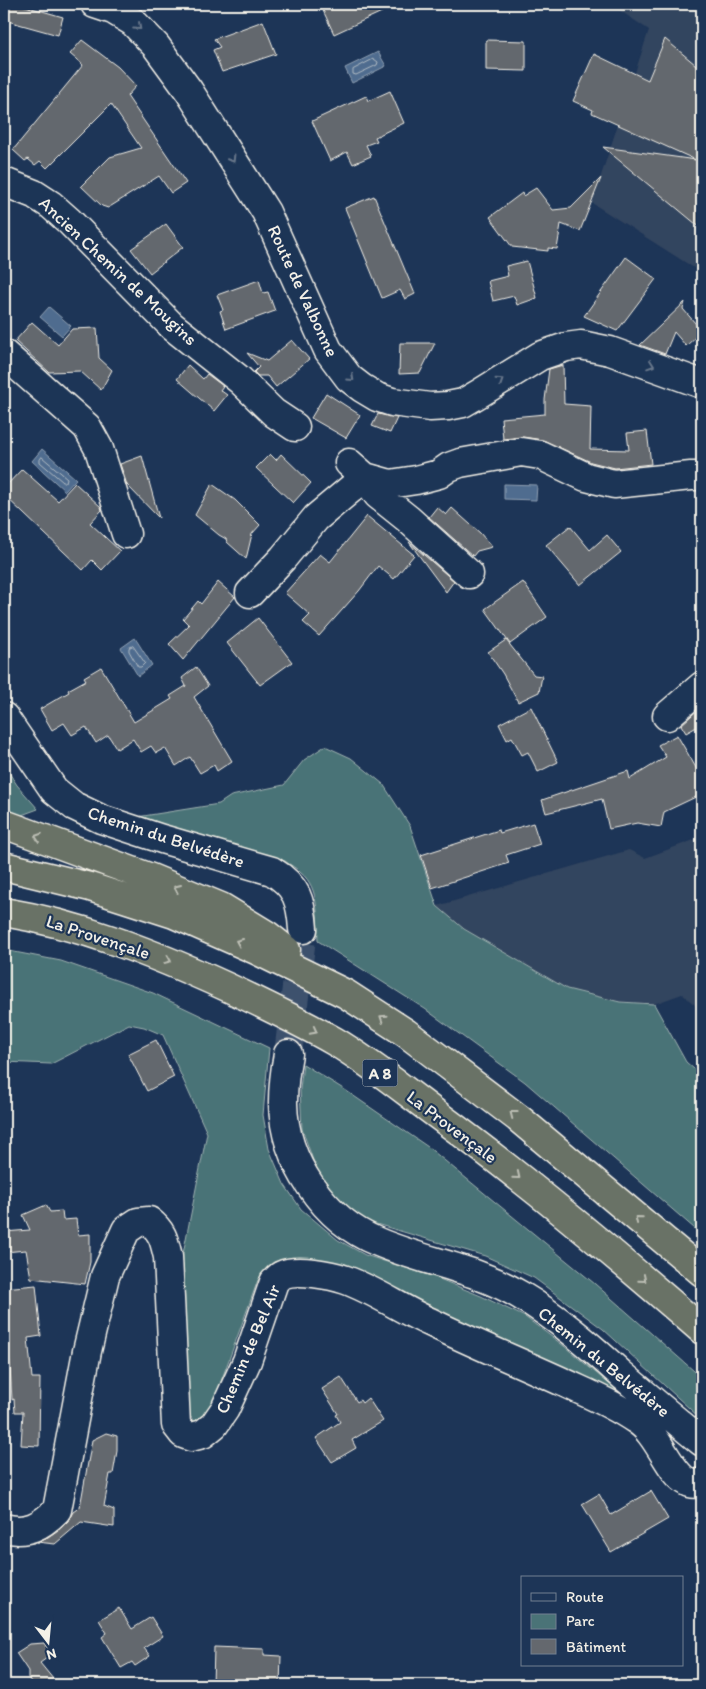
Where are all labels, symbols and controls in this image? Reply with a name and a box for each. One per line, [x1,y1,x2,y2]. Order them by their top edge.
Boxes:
one-way arrow [132,21,141,30]
one-way arrow [226,153,236,162]
street label: Ancien Chemin de Mougins [34,192,202,350]
street label: Route de Valbonne [263,222,343,360]
one-way arrow [646,359,654,369]
one-way arrow [346,373,355,382]
one-way arrow [494,378,504,387]
street label: Chemin du Belvédère [85,801,247,873]
one-way arrow [35,833,43,843]
one-way arrow [173,883,181,893]
street label: La Provençale [43,910,153,964]
one-way arrow [235,938,244,949]
one-way arrow [163,954,171,964]
one-way arrow [379,1015,388,1024]
one-way arrow [309,1024,318,1034]
road number: A 8 [362,1060,398,1086]
street label: La Provençale [402,1086,502,1168]
one-way arrow [510,1111,519,1120]
one-way arrow [511,1170,520,1178]
one-way arrow [635,1216,644,1224]
one-way arrow [637,1273,646,1281]
street label: Chemin de Bel Air [211,1280,286,1417]
street label: Chemin du Belvédère [534,1302,674,1422]
legend [521,1576,684,1666]
text: Route [566,1588,604,1606]
text: Parc [566,1612,595,1630]
north arrow [22,1616,72,1666]
text: Bâtiment [566,1638,627,1656]
text: N [45,1645,58,1663]

